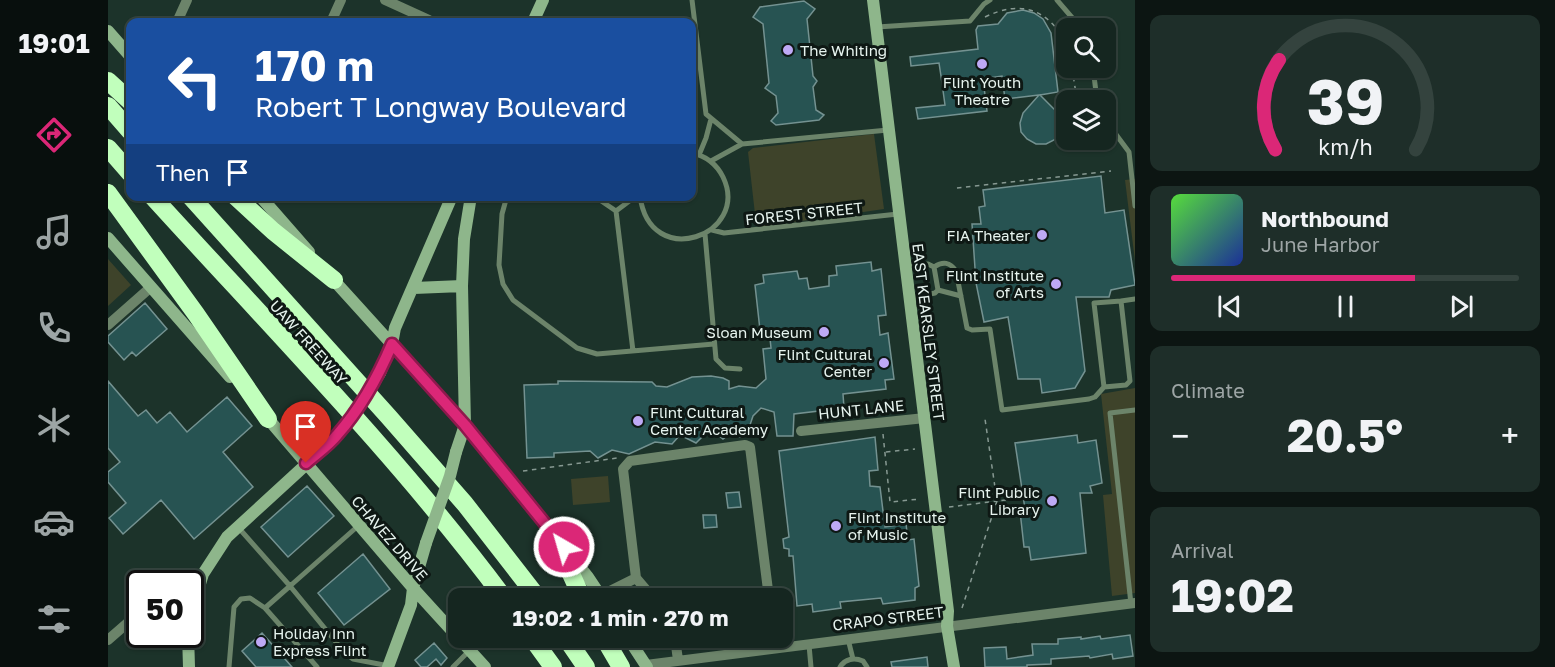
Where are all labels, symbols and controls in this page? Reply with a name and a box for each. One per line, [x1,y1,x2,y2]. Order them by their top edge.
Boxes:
map controls [1056,18,1116,150]
button: search [1056,18,1116,78]
text: 19:01 [18,27,90,59]
text: 170 m [255,40,374,90]
place label: The Whiting [800,41,887,59]
icon: left [156,42,234,120]
marker: The Whiting [781,43,795,57]
marker: Flint Youth Theatre [975,57,989,71]
text: 39 [1306,63,1384,138]
place label: Flint Youth Theatre [943,73,1021,108]
button: layers [1056,90,1116,150]
text: Robert T Longway Boulevard [255,91,627,123]
icon: directions [33,114,75,156]
text: km/h [1318,134,1372,160]
icon: arrive [221,156,254,189]
text: Then [156,159,209,186]
street label: FOREST STREET [744,198,864,228]
text: Northbound [1261,205,1389,232]
icon: music [33,211,75,253]
place label: FIA Theater [946,226,1030,244]
marker: FIA Theater [1035,228,1049,242]
text: June Harbor [1261,232,1380,256]
street label: EAST KEARSLEY STREET [909,242,949,422]
place label: Flint Institute of Arts [946,266,1044,301]
marker: Flint Institute of Arts [1049,277,1063,291]
icon: previous [1213,290,1246,323]
icon: pause [1329,290,1362,323]
icon: next [1445,290,1478,323]
street label: UAW FREEWAY [267,296,352,388]
icon: phone [33,307,75,349]
place label: Sloan Museum [706,323,812,341]
marker: Sloan Museum [817,325,831,339]
place label: Flint Cultural Center [778,345,872,380]
marker: Flint Cultural Center [877,356,891,370]
text: Climate [1171,378,1245,402]
street label: HUNT LANE [817,396,905,422]
pin [280,401,331,463]
place label: Flint Cultural Center Academy [650,403,769,438]
icon: climate [33,404,75,446]
text: 20.5° [1287,408,1403,462]
icon: arrive [289,410,322,443]
marker: Flint Cultural Center Academy [631,414,645,428]
text: − [1171,416,1189,455]
text: + [1501,416,1519,455]
place label: Flint Public Library [958,483,1041,518]
street label: CHAVEZ DRIVE [348,492,432,584]
marker: Flint Public Library [1045,494,1059,508]
icon: car [33,501,75,543]
place label: Flint Institute of Music [848,508,947,543]
position arrow [532,515,596,579]
marker: Flint Institute of Music [829,519,843,533]
text: Arrival [1171,538,1234,562]
text: 19:02 [1171,568,1294,622]
speed limit sign: 50 [126,570,204,648]
icon: filters [33,598,75,640]
street label: CRAPO STREET [831,602,945,634]
text: 19:02 · 1 min · 270 m [512,604,729,631]
place label: Holiday Inn Express Flint [273,624,367,659]
marker: Holiday Inn Express Flint [254,635,268,649]

